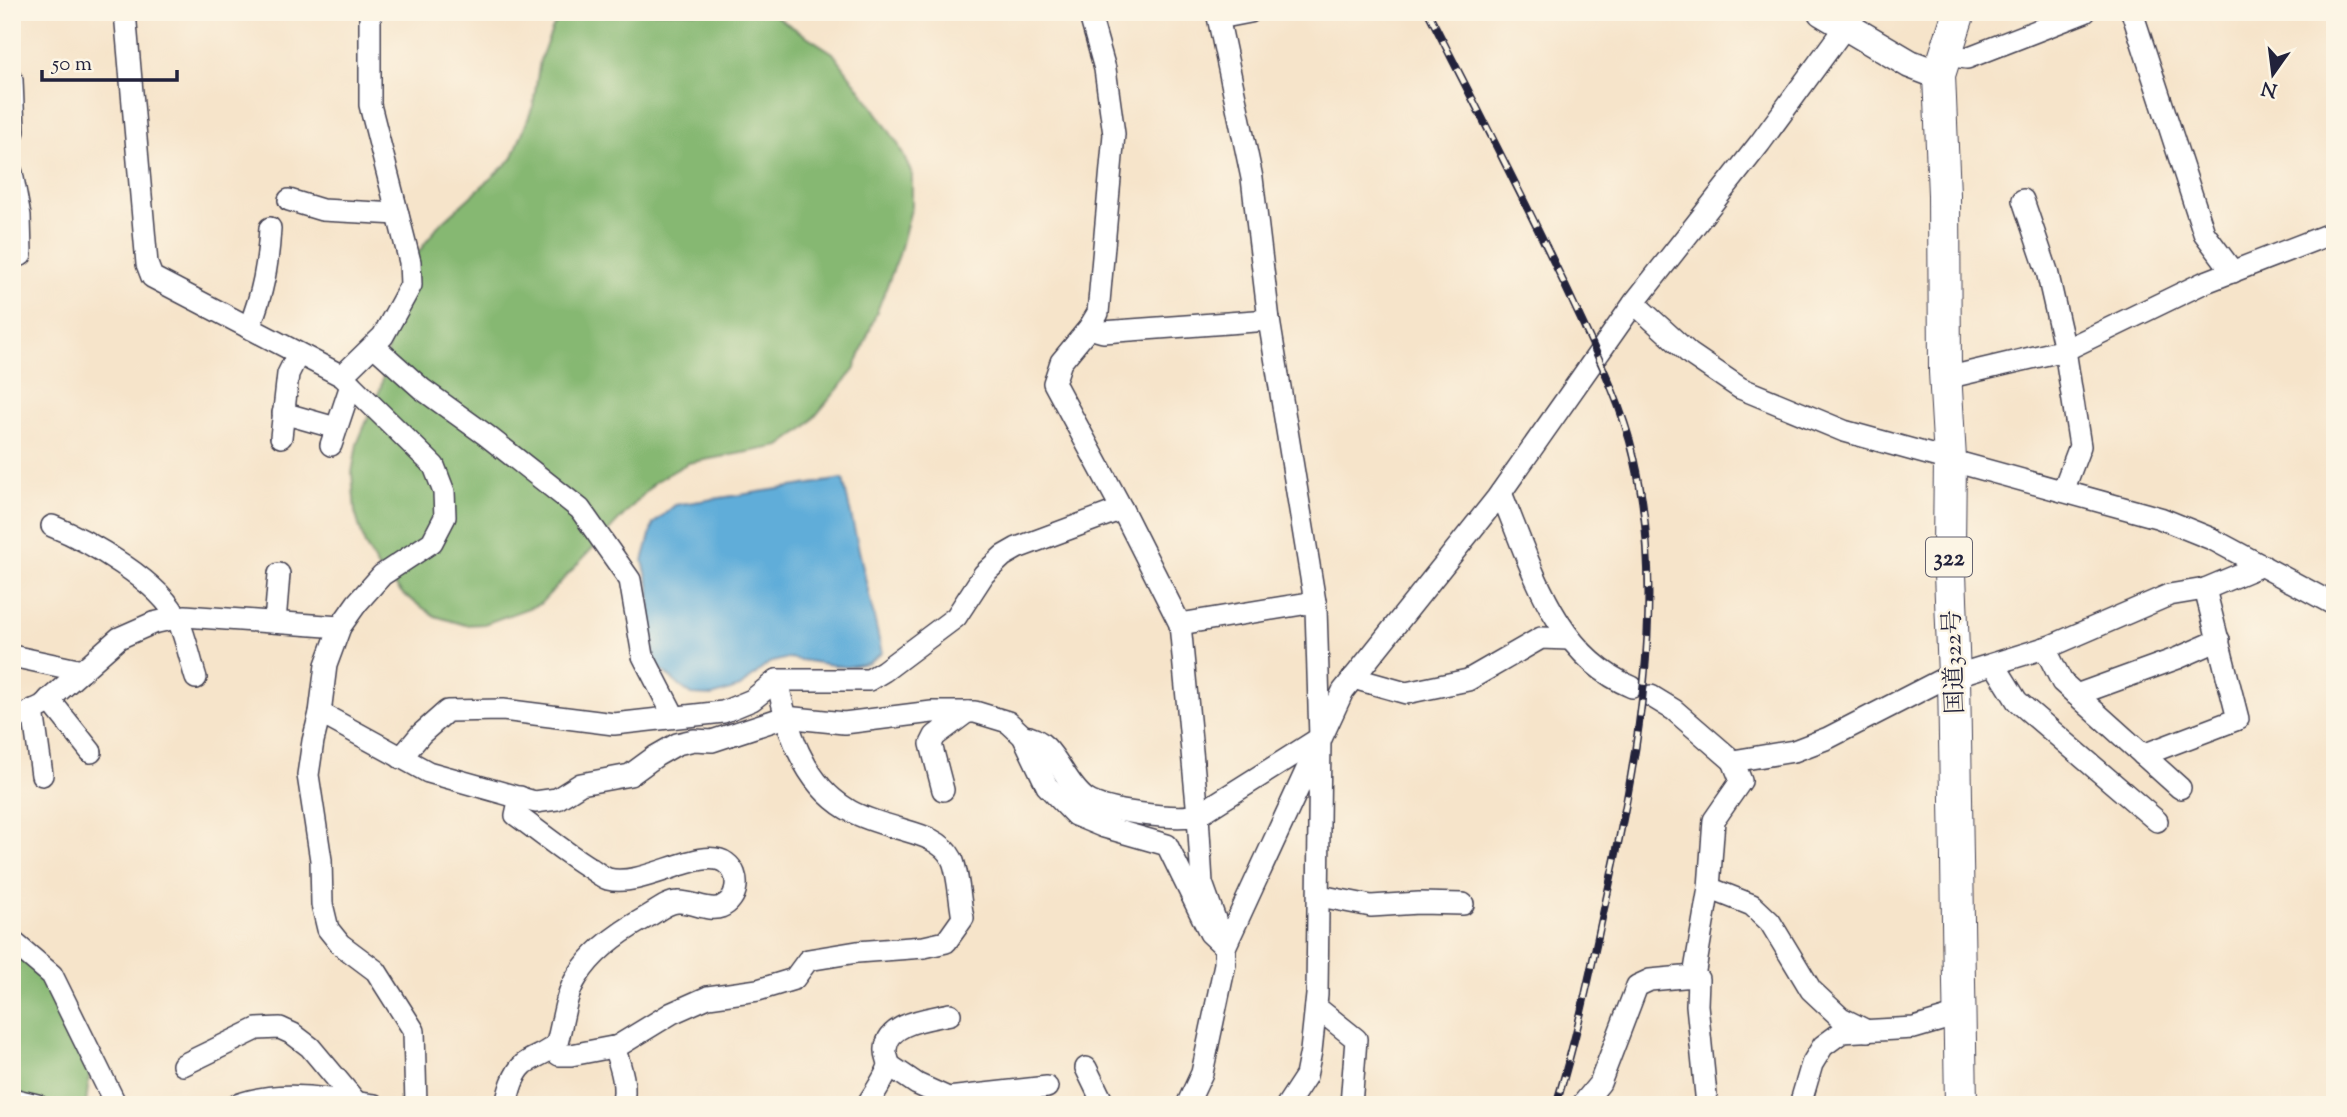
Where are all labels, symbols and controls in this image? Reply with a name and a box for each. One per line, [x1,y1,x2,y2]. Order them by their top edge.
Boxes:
scale bar [42,38,177,82]
north arrow [2238,38,2308,108]
text: 50 m [51,50,92,80]
text: N [2259,73,2280,103]
road number: 322 [1926,538,1972,576]
street label: 国道322号 [1936,609,1974,715]

